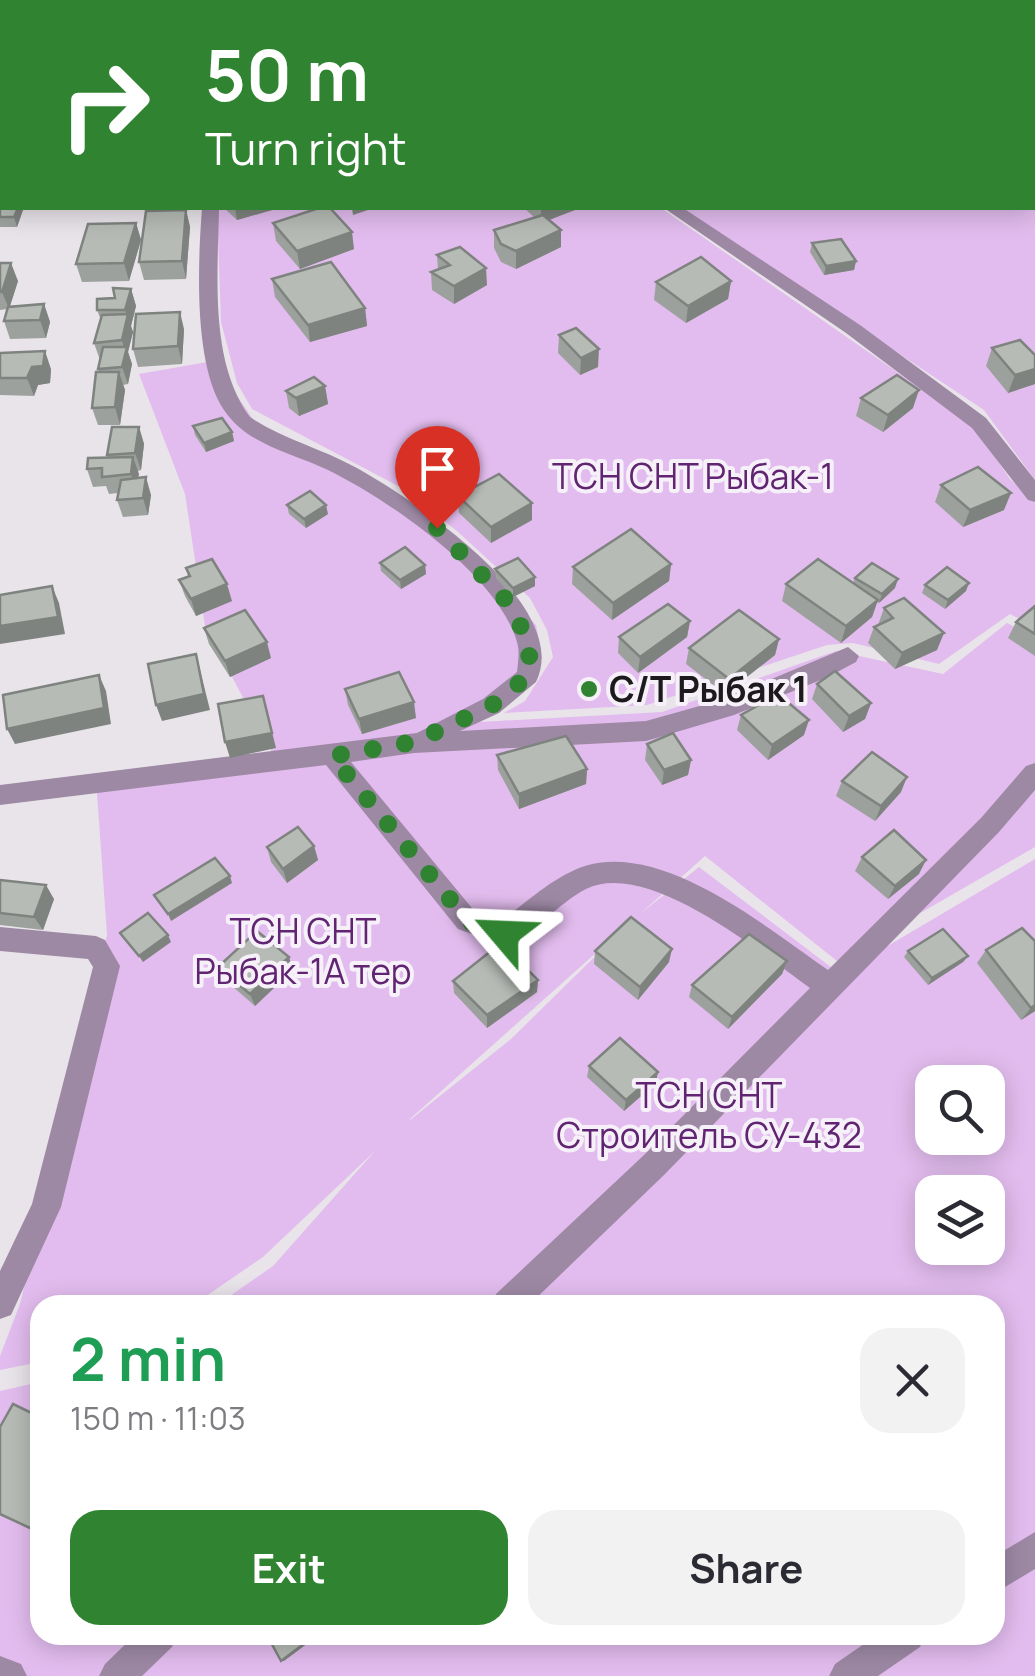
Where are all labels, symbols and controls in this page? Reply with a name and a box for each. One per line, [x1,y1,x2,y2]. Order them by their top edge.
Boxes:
text: 50 m [205,26,369,122]
icon: right [40,40,170,170]
text: Turn right [205,117,406,179]
pin [395,426,480,529]
icon: arrive [410,441,465,496]
park label: ТСН СНТ Рыбак-1 [552,452,834,500]
place label: С/Т Рыбак 1 [609,665,808,713]
marker: С/Т Рыбак 1 [578,678,600,700]
position arrow [452,882,556,986]
park label: ТСН СНТ Рыбак-1А тер [194,907,412,995]
map controls [915,1065,1005,1265]
button: search [915,1065,1005,1155]
park label: ТСН СНТ Строитель СУ-432 [556,1071,862,1159]
button: layers [915,1175,1005,1265]
text: 2 min [70,1317,226,1399]
button: close [860,1328,965,1433]
text: 150 m · 11:03 [70,1396,246,1440]
button: Exit [70,1510,508,1625]
button: Share [528,1510,965,1625]

